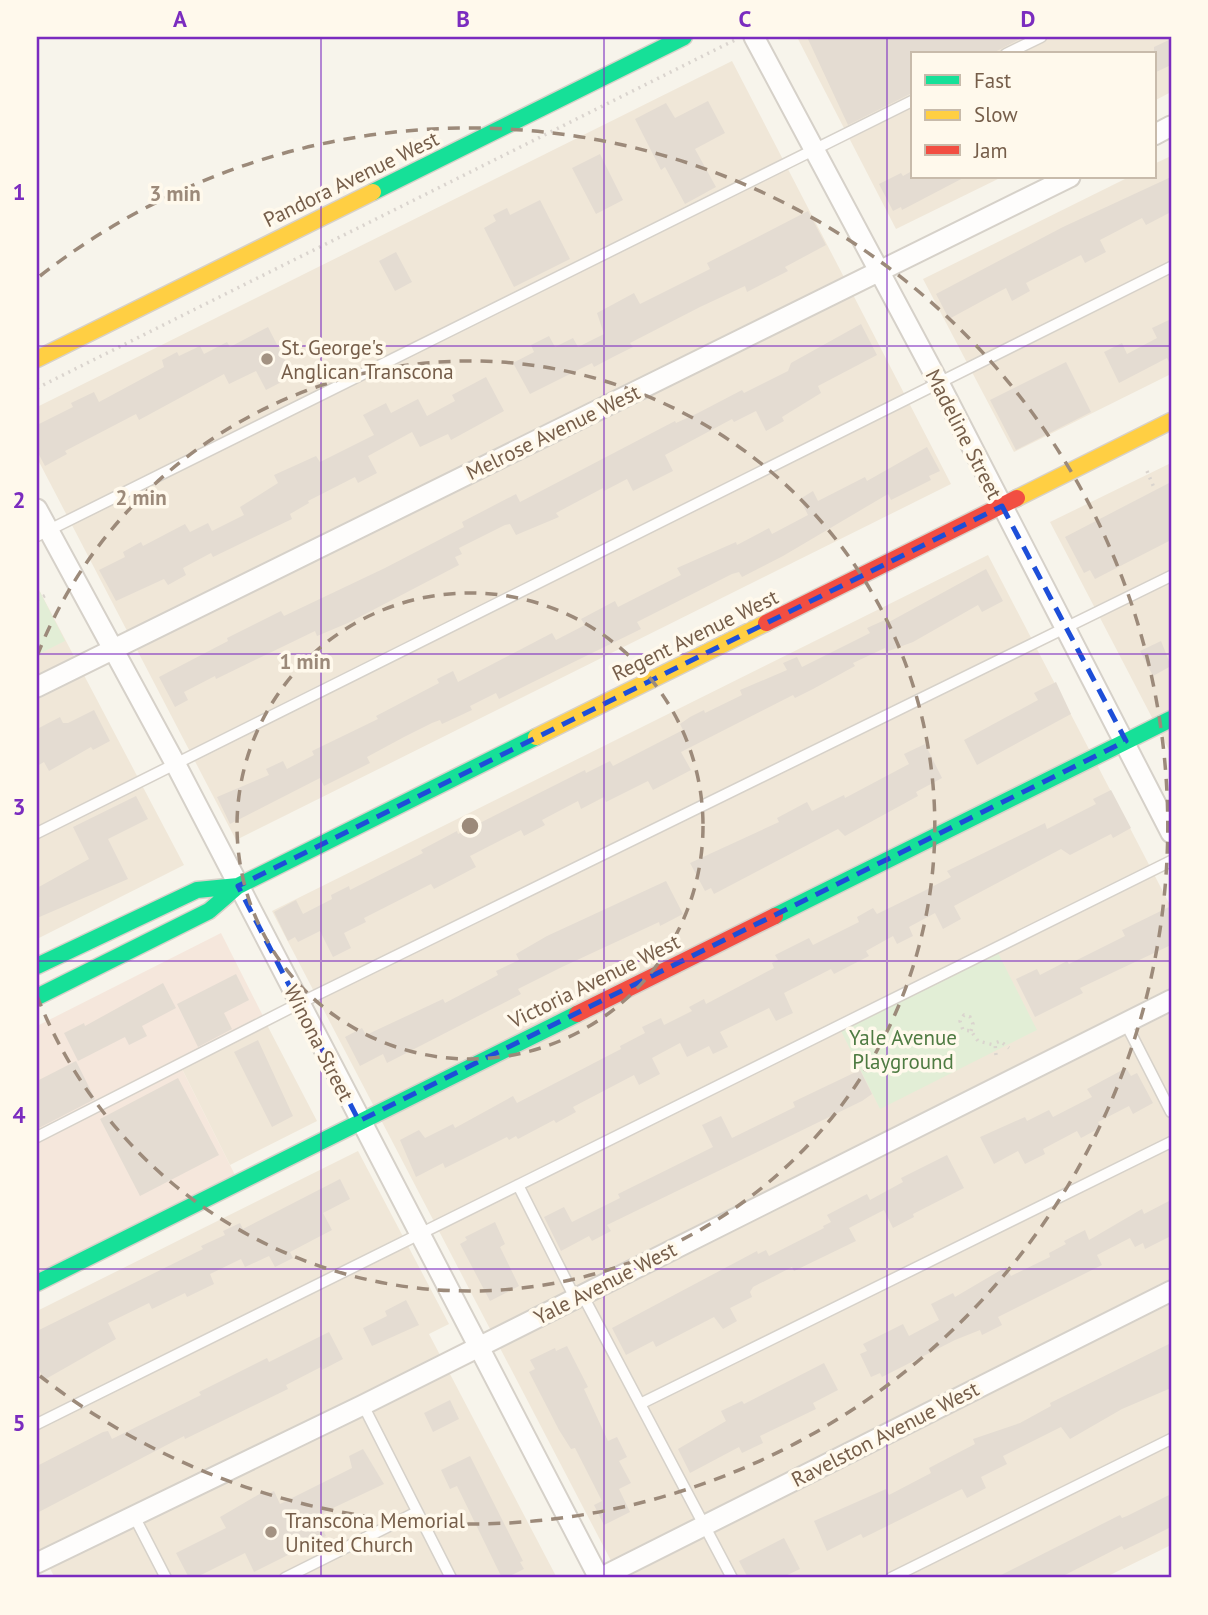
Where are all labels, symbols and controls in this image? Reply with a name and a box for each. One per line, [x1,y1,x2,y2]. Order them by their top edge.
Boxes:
text: A [173,4,187,33]
text: B [456,4,470,33]
text: C [739,4,752,33]
text: D [1021,4,1035,33]
legend [911,52,1156,178]
text: Fast [974,67,1011,94]
text: Slow [974,101,1018,128]
street label: Pandora Avenue West [259,125,443,233]
text: Jam [973,137,1008,164]
text: 1 [12,177,26,206]
text: 3 min [149,180,201,207]
place label: St. George's Anglican Transcona [281,334,454,385]
marker: St. George's Anglican Transcona [259,351,275,367]
street label: Madeline Street [920,365,1008,503]
street label: Melrose Avenue West [462,378,644,486]
text: 2 min [115,484,167,511]
text: 2 [12,485,26,514]
street label: Regent Avenue West [608,583,782,687]
text: 1 min [279,648,331,675]
text: 3 [12,792,26,821]
centre of rings [458,814,482,838]
street label: Victoria Avenue West [503,928,684,1035]
street label: Winona Street [278,980,360,1106]
park label: Yale Avenue Playground [849,1024,957,1075]
text: 4 [12,1100,26,1129]
street label: Yale Avenue West [529,1235,681,1331]
street label: Ravelston Avenue West [787,1375,983,1493]
text: 5 [12,1408,26,1437]
place label: Transcona Memorial United Church [285,1507,465,1558]
marker: Transcona Memorial United Church [263,1524,279,1540]

